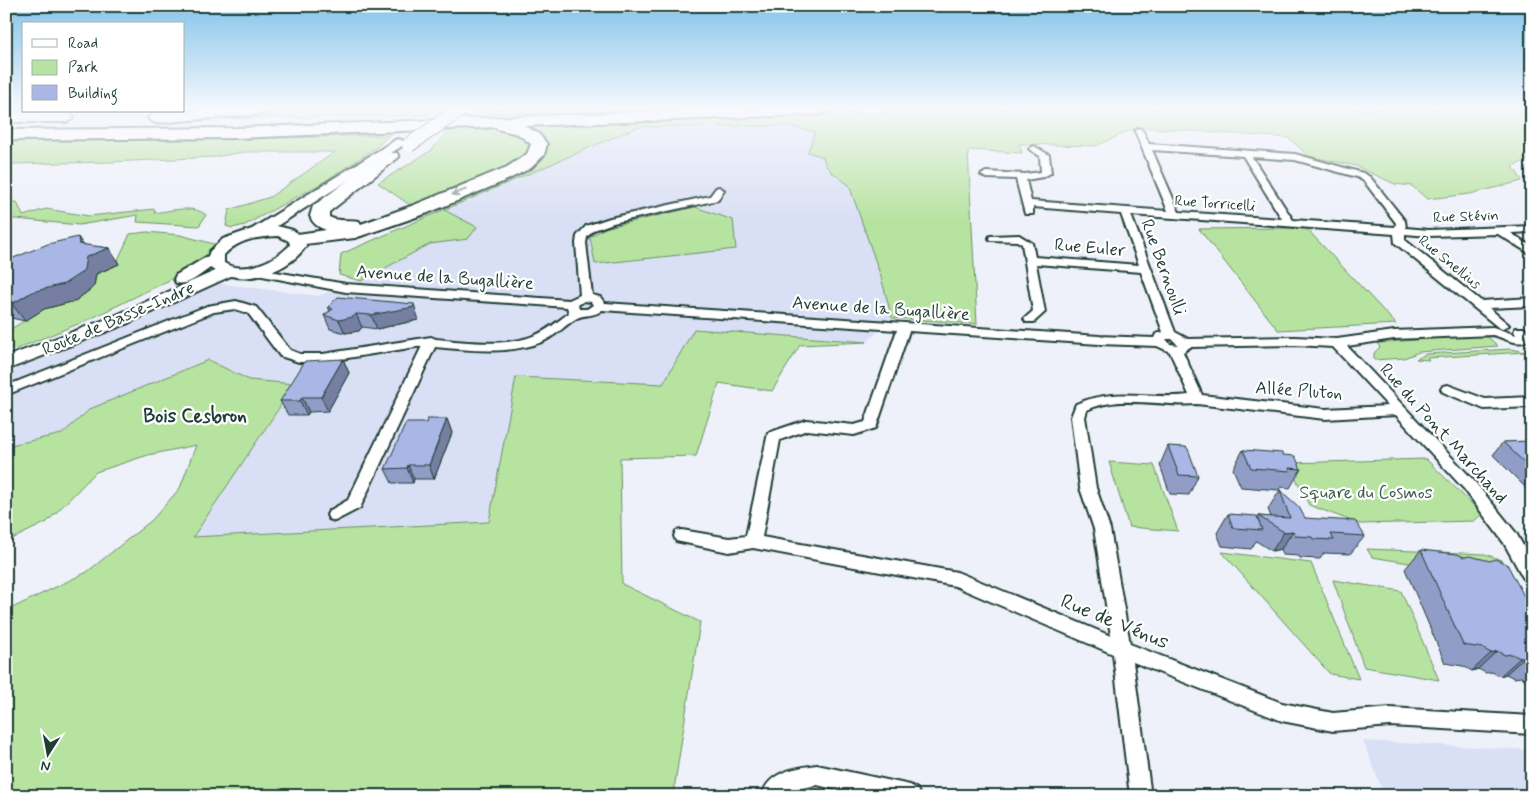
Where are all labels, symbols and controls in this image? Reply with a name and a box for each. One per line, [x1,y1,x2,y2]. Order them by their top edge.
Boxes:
legend [22,22,185,112]
text: Road [68,34,98,54]
text: Park [68,58,98,78]
text: Building [68,84,118,105]
one-way arrow [452,188,467,198]
street label: Rue Torricelli [1174,191,1256,217]
street label: Rue Stévin [1433,206,1499,228]
street label: Rue Bernoulli [1135,216,1192,319]
street label: Rue Snellius [1414,231,1485,295]
street label: Rue Euler [1053,233,1127,263]
street label: Avenue de la Bugallière [355,260,535,296]
street label: Route de Basse-Indre [39,276,198,362]
street label: Avenue de la Bugallière [791,291,971,327]
street label: Rue du Pont Marchand [1374,358,1513,509]
street label: Allée Pluton [1255,376,1343,406]
district label: Bois Cesbron [143,404,247,429]
park label: Square du Cosmos [1299,481,1433,505]
street label: Rue de Vénus [1056,587,1173,656]
north arrow [22,730,72,780]
text: N [39,756,52,776]

